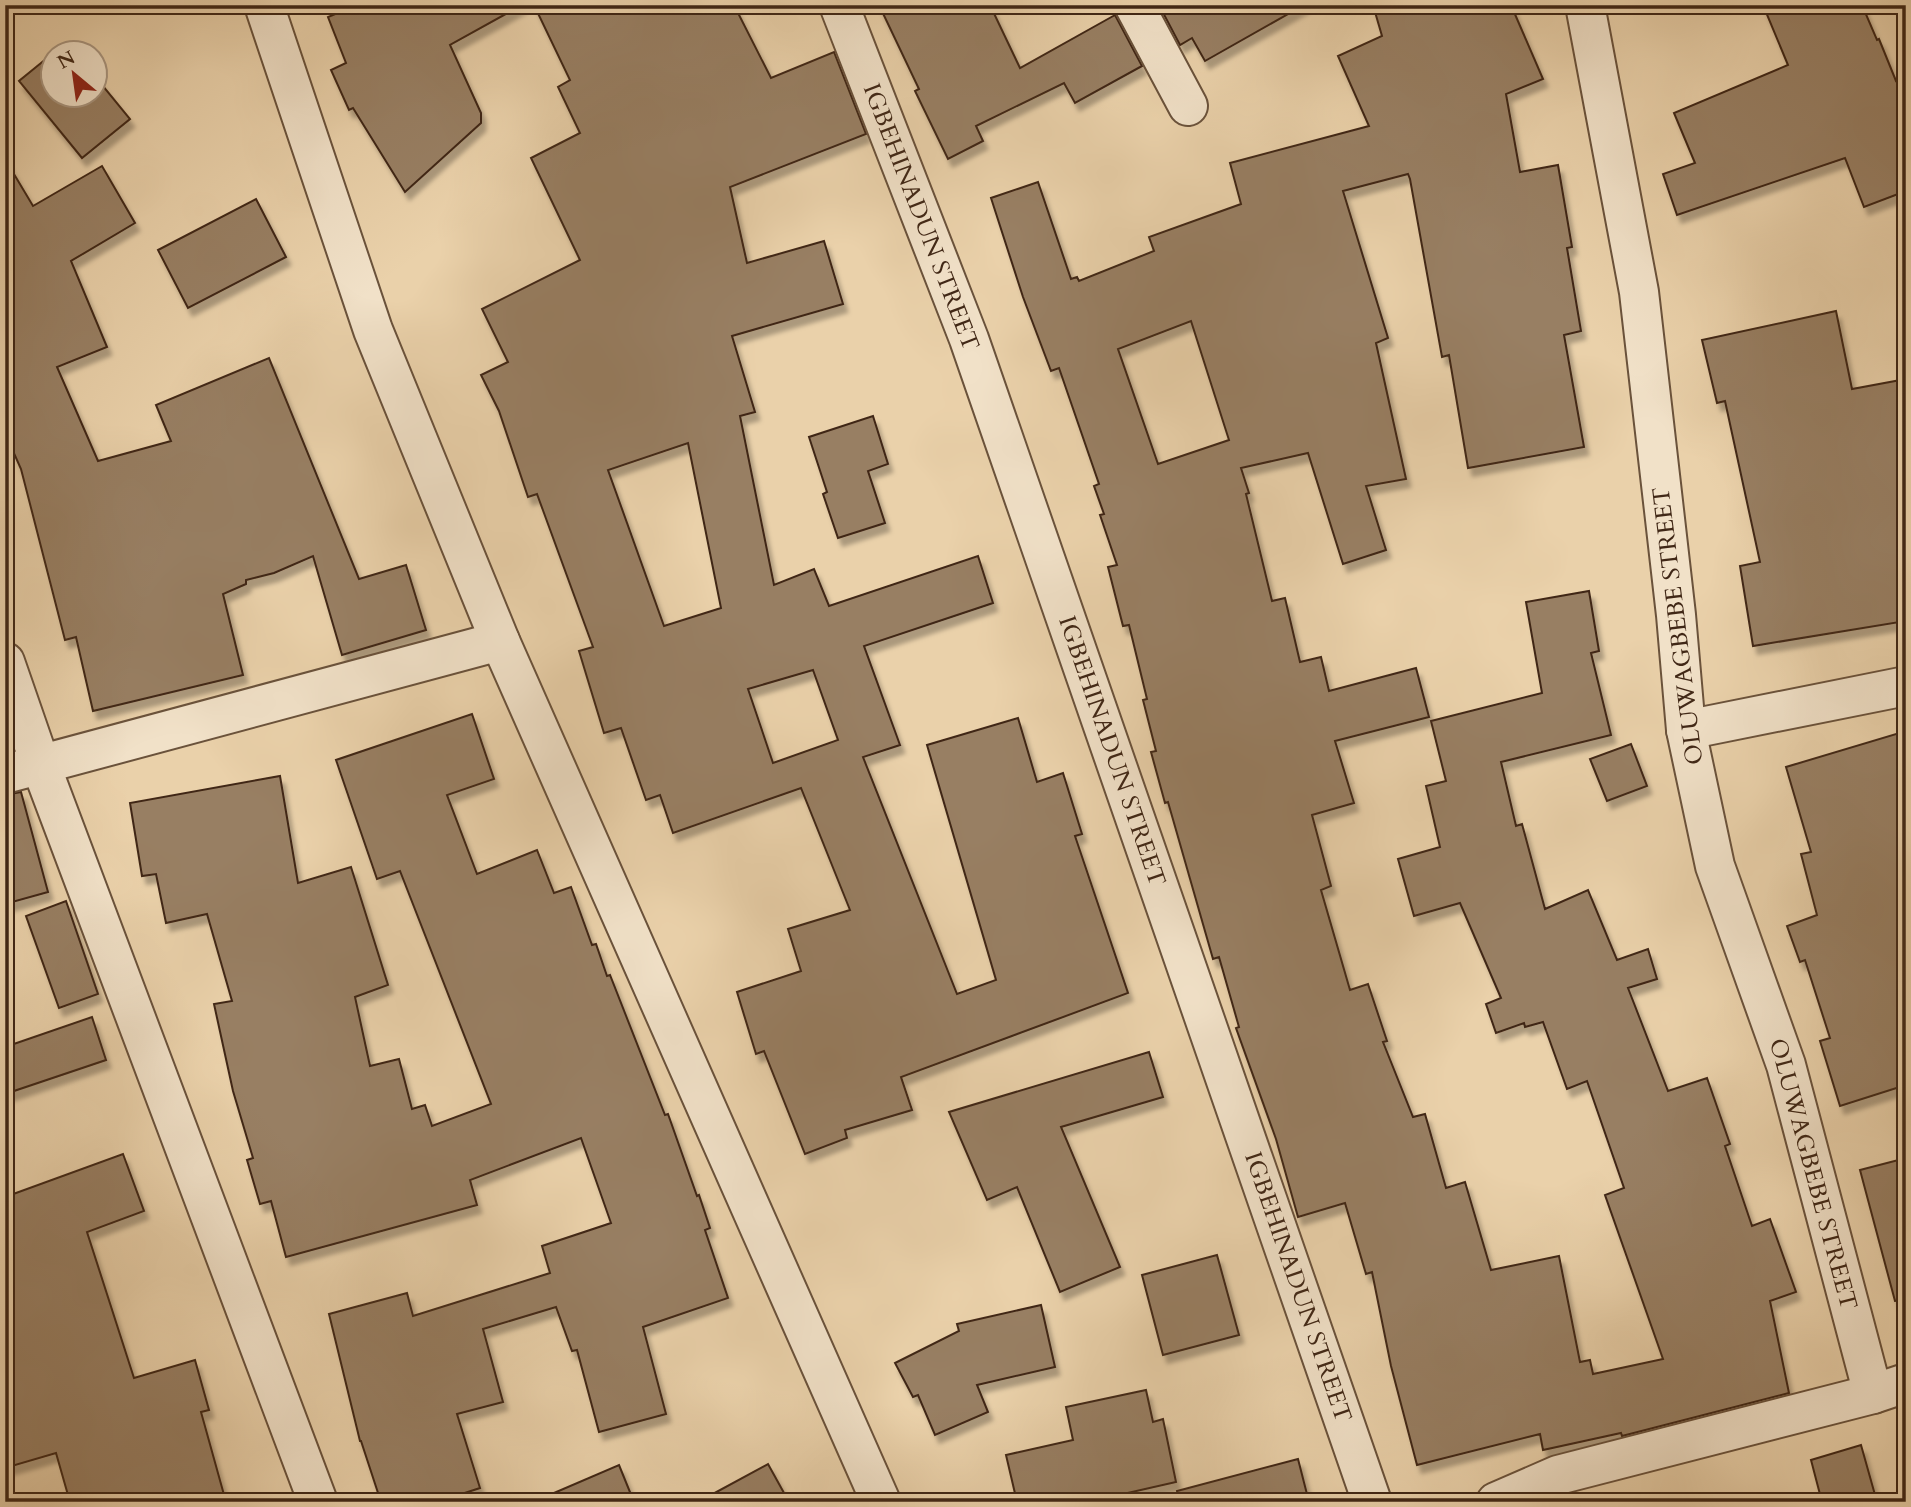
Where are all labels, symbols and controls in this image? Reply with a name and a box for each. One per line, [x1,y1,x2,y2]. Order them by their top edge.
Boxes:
north arrow [38,38,108,108]
text: N [53,44,80,75]
street label: IGBEHINADUN STREET [855,79,987,355]
street label: OLUWAGBEBE STREET [1645,485,1711,767]
street label: IGBEHINADUN STREET [1050,612,1174,890]
street label: OLUWAGBEBE STREET [1761,1035,1865,1313]
street label: IGBEHINADUN STREET [1236,1148,1360,1426]

